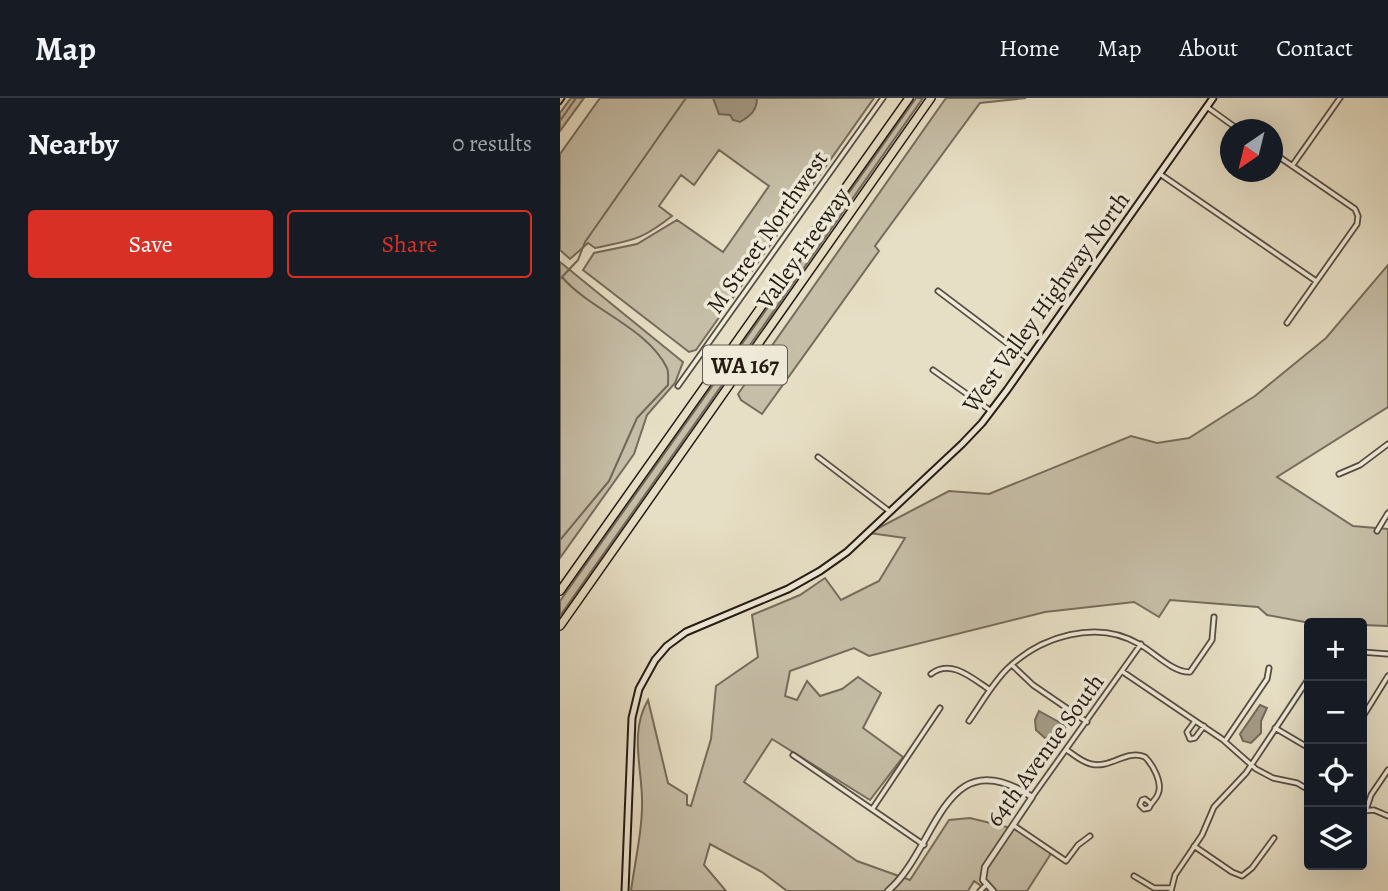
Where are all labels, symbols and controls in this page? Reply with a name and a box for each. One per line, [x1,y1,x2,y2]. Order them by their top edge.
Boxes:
text: Map [35,26,96,71]
text: Home [999,32,1060,64]
text: Map [1098,32,1142,64]
text: About [1180,32,1238,64]
text: Contact [1276,32,1353,64]
north arrow [1220,119,1283,182]
text: Nearby [28,124,119,164]
text: 0 results [452,128,532,159]
street label: M Street Northwest [699,144,835,320]
street label: Valley Freeway [749,180,857,316]
street label: West Valley Highway North [954,185,1137,420]
button: Save [28,210,273,278]
button: Share [287,210,532,278]
road number: WA 167 [703,346,787,384]
map controls [1304,618,1367,870]
button: + [1304,618,1367,681]
street label: 64th Avenue South [979,667,1111,833]
button: − [1304,681,1367,744]
button: locate [1304,744,1367,807]
button: layers [1304,807,1367,870]

